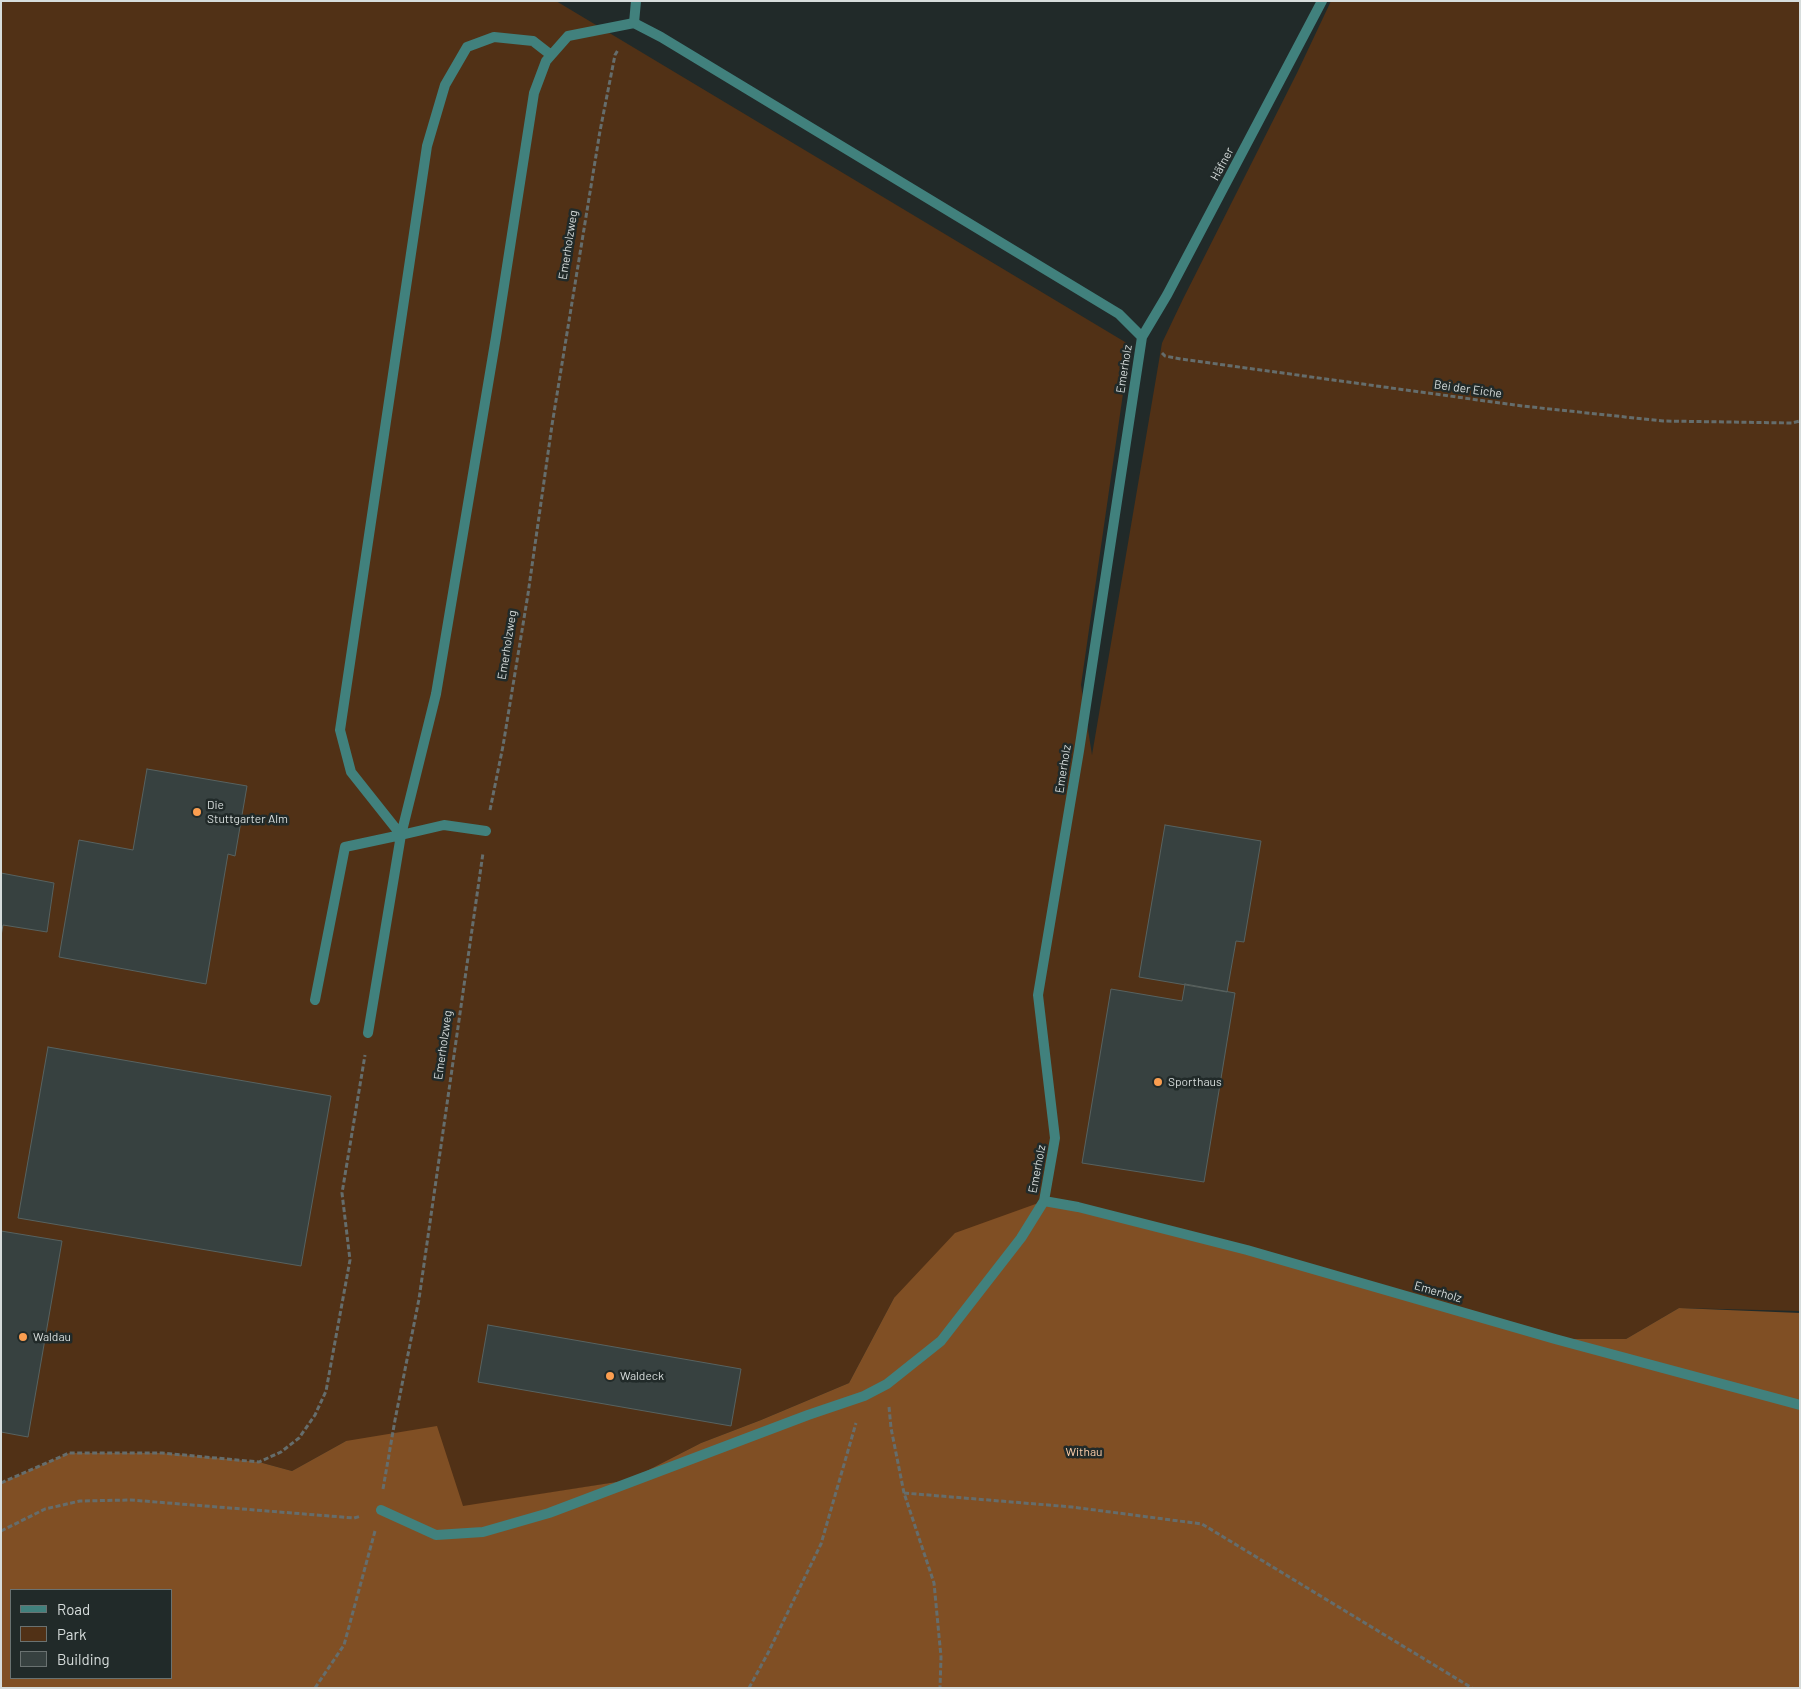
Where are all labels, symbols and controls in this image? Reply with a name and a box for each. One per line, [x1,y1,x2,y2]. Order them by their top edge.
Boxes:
street label: Häfner [1207,145,1237,183]
street label: Emerholzweg [555,209,581,281]
street label: Emerholz [1113,344,1135,394]
street label: Bei der Eiche [1433,377,1503,401]
street label: Emerholzweg [494,609,520,681]
street label: Emerholz [1052,744,1074,794]
place label: Die Stuttgarter Alm [207,798,288,826]
marker: Die Stuttgarter Alm [191,806,203,818]
street label: Emerholzweg [431,1009,455,1081]
place label: Sporthaus [1168,1075,1222,1089]
marker: Sporthaus [1152,1076,1164,1088]
street label: Emerholz [1025,1144,1049,1194]
street label: Emerholz [1413,1278,1463,1306]
place label: Waldau [33,1330,71,1344]
marker: Waldau [17,1331,29,1343]
place label: Waldeck [620,1369,664,1383]
marker: Waldeck [604,1370,616,1382]
park label: Withau [1066,1445,1102,1459]
legend [10,1589,172,1679]
text: Road [57,1600,90,1618]
text: Park [57,1625,86,1643]
text: Building [57,1650,110,1668]

